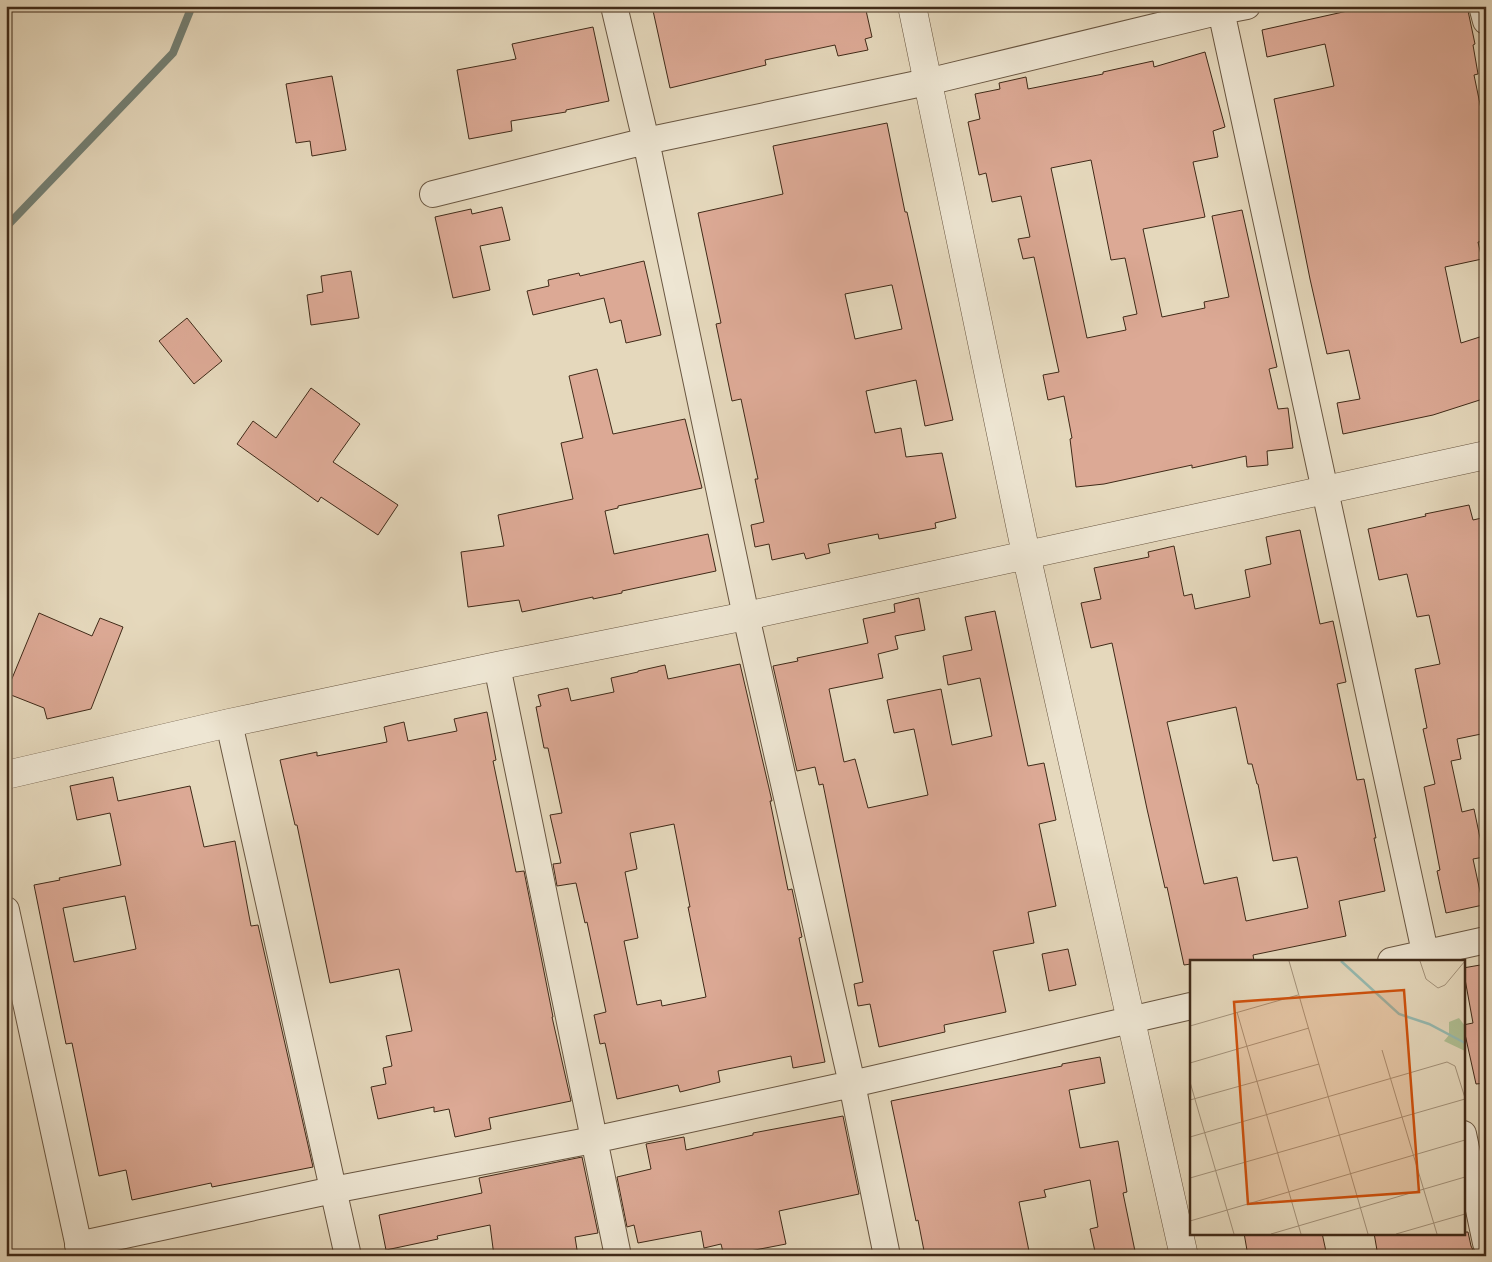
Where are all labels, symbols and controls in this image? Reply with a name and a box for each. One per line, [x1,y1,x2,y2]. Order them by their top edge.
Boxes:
inset map [1190,960,1464,1234]

